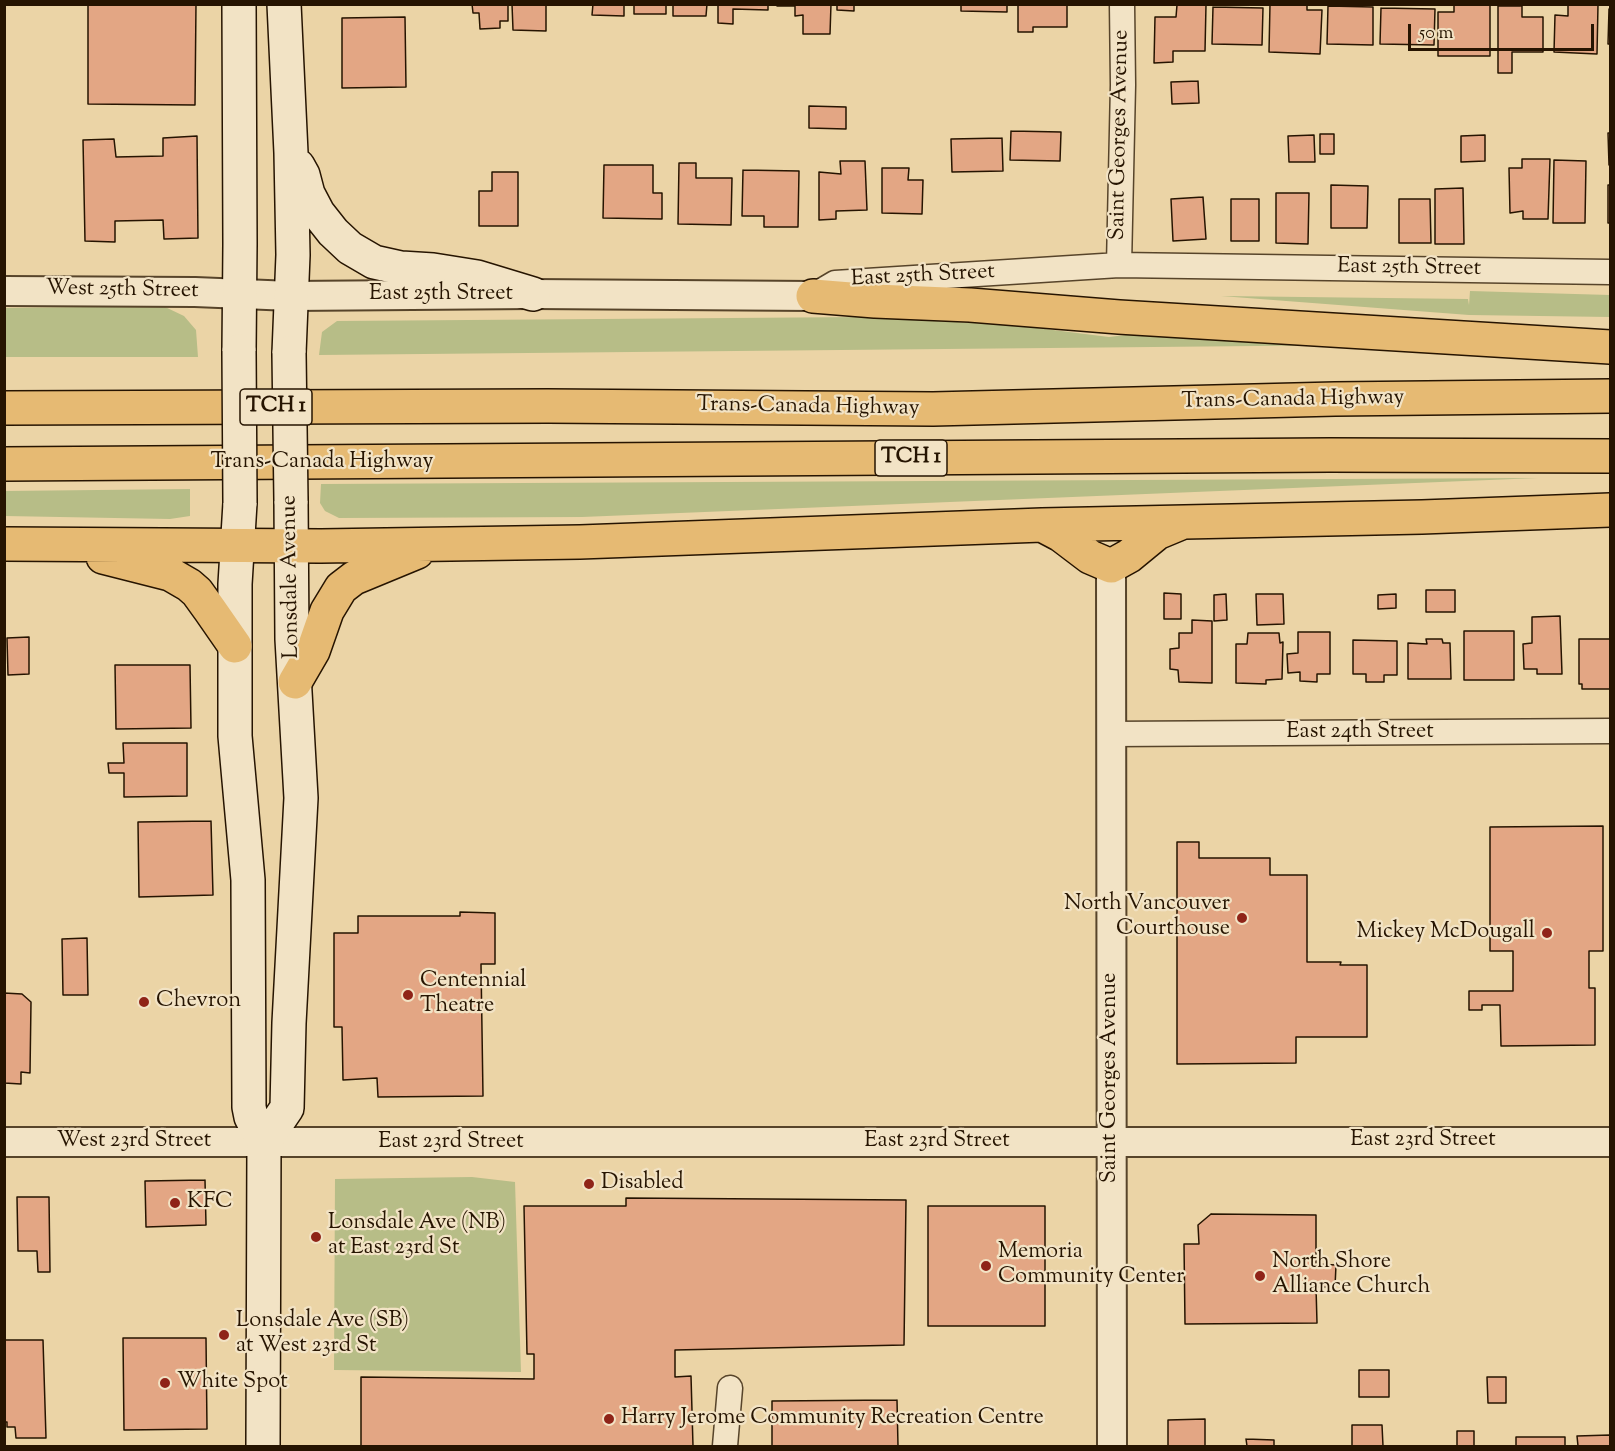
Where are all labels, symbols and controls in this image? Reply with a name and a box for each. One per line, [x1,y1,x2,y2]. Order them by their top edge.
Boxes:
scale bar [1411,12,1597,50]
text: 50 m [1419,21,1453,47]
street label: Saint Georges Avenue [1106,29,1136,241]
street label: East 25th Street [1337,255,1481,283]
street label: East 25th Street [850,260,996,294]
street label: West 25th Street [45,276,199,306]
street label: East 25th Street [369,282,513,308]
street label: Trans-Canada Highway [1181,386,1405,416]
road number: TCH 1 [240,389,312,425]
street label: Trans-Canada Highway [696,393,920,423]
road number: TCH 1 [875,440,947,476]
street label: Trans-Canada Highway [211,450,433,476]
street label: Lonsdale Avenue [277,495,307,659]
street label: East 24th Street [1286,720,1434,746]
place label: North Vancouver Courthouse [1064,892,1230,944]
marker: North Vancouver Courthouse [1235,911,1249,925]
place label: Mickey McDougall [1357,920,1535,946]
marker: Mickey McDougall [1540,926,1554,940]
place label: Centennial Theatre [420,969,526,1020]
street label: Saint Georges Avenue [1098,973,1124,1183]
marker: Centennial Theatre [401,988,415,1002]
place label: Chevron [156,989,241,1015]
marker: Chevron [137,995,151,1009]
street label: East 23rd Street [1350,1128,1496,1154]
street label: West 23rd Street [57,1129,211,1155]
street label: East 23rd Street [864,1129,1010,1155]
street label: East 23rd Street [378,1130,524,1156]
place label: Disabled [601,1171,684,1197]
marker: Disabled [582,1177,596,1191]
place label: KFC [187,1190,233,1216]
marker: KFC [168,1196,182,1210]
place label: Lonsdale Ave (NB) at East 23rd St [328,1211,506,1262]
marker: Lonsdale Ave (NB) at East 23rd St [309,1230,323,1244]
place label: Memoria Community Center [998,1240,1184,1292]
place label: North Shore Alliance Church [1272,1250,1430,1302]
marker: Memoria Community Center [979,1259,993,1273]
marker: North Shore Alliance Church [1253,1269,1267,1283]
place label: Lonsdale Ave (SB) at West 23rd St [236,1309,409,1360]
marker: Lonsdale Ave (SB) at West 23rd St [217,1328,231,1342]
place label: White Spot [177,1370,288,1396]
marker: White Spot [158,1376,172,1390]
place label: Harry Jerome Community Recreation Centre [621,1406,1044,1432]
marker: Harry Jerome Community Recreation Centre [602,1412,616,1426]

